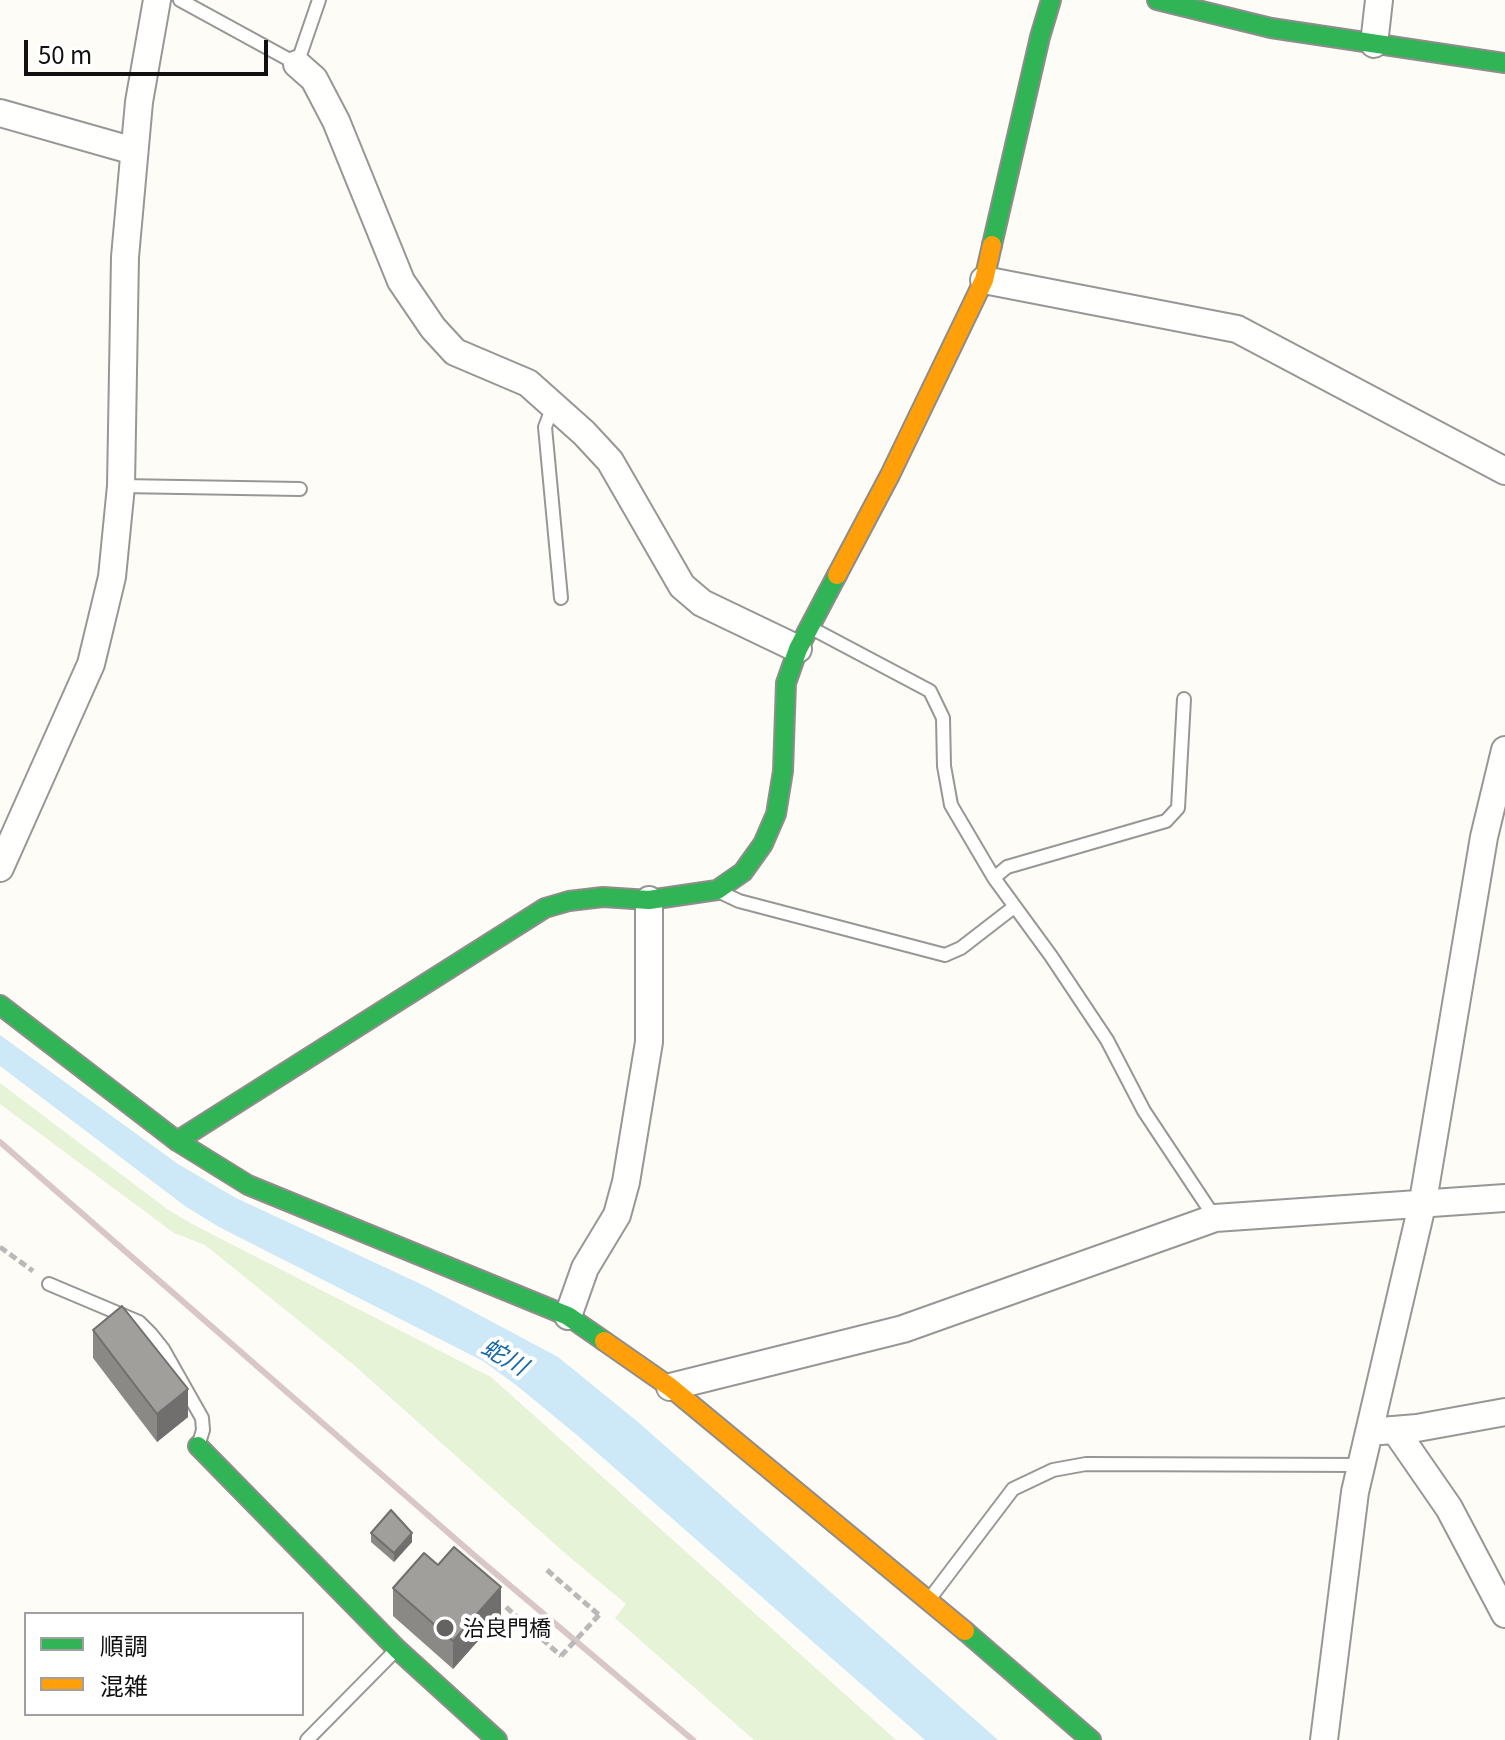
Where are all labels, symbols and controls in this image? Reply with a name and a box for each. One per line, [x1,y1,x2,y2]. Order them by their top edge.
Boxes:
scale bar [28,24,272,74]
text: 50 m [38,36,92,71]
water label: 蛇川 [477,1332,533,1380]
legend [24,1612,304,1716]
place label: 治良門橋 [463,1615,551,1641]
marker: 治良門橋 [434,1617,456,1639]
text: 順調 [100,1627,148,1662]
text: 混雑 [100,1667,148,1702]

